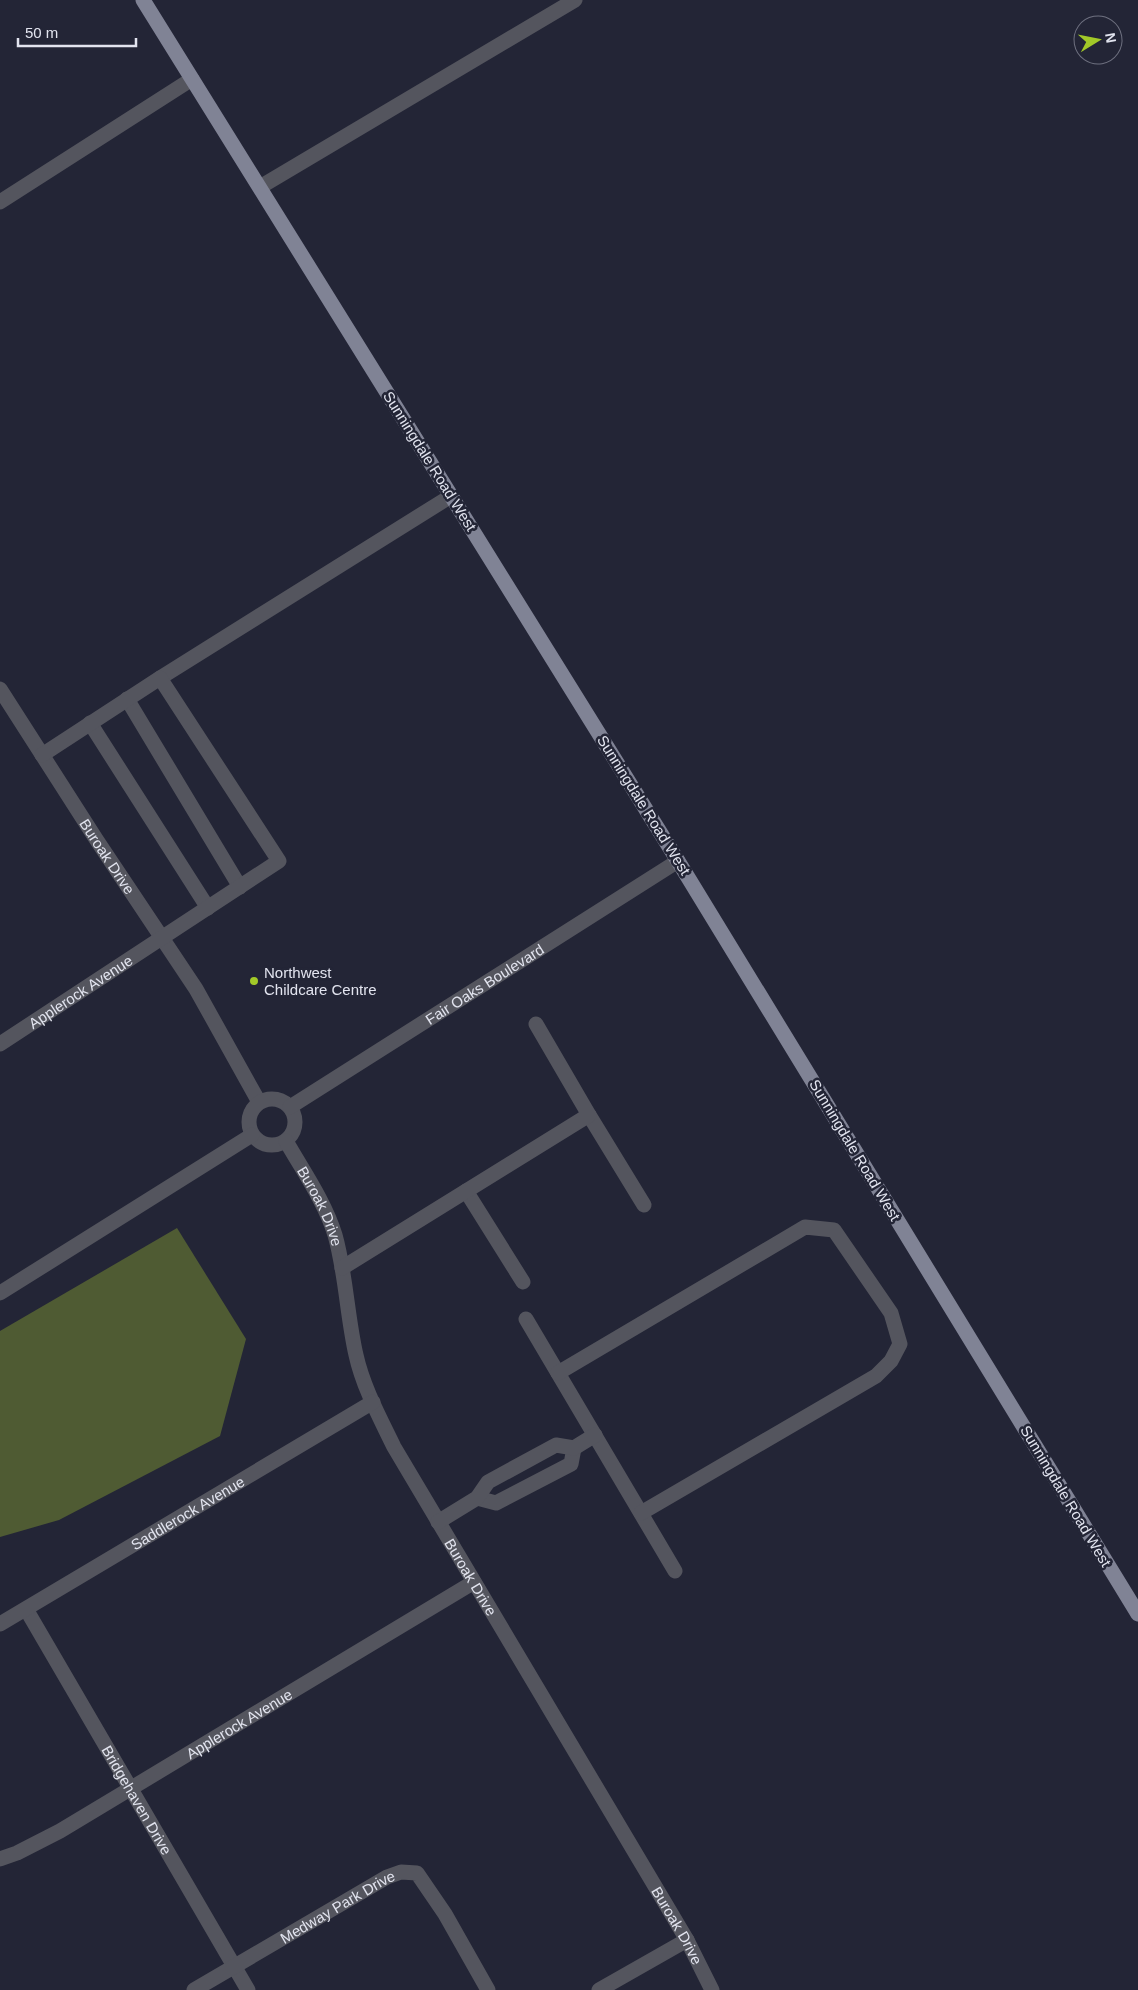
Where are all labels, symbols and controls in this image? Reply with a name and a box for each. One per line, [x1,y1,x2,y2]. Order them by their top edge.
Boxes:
scale bar [18,15,135,47]
north arrow [1073,15,1123,65]
text: 50 m [25,24,58,41]
text: N [1102,31,1120,44]
street label: Sunningdale Road West [380,388,480,535]
street label: Sunningdale Road West [594,732,694,879]
street label: Buroak Drive [77,815,139,897]
street label: Fair Oaks Boulevard [422,940,547,1028]
street label: Applerock Avenue [25,951,135,1032]
place label: Northwest Childcare Centre [264,964,377,998]
marker: Northwest Childcare Centre [248,975,260,987]
street label: Sunningdale Road West [806,1076,904,1224]
street label: Buroak Drive [294,1163,346,1248]
street label: Sunningdale Road West [1017,1422,1115,1570]
street label: Saddlerock Avenue [128,1472,247,1553]
street label: Buroak Drive [442,1535,501,1618]
street label: Applerock Avenue [183,1685,295,1762]
street label: Bridgehaven Drive [99,1742,176,1858]
street label: Medway Park Drive [277,1867,397,1946]
street label: Buroak Drive [649,1883,706,1967]

